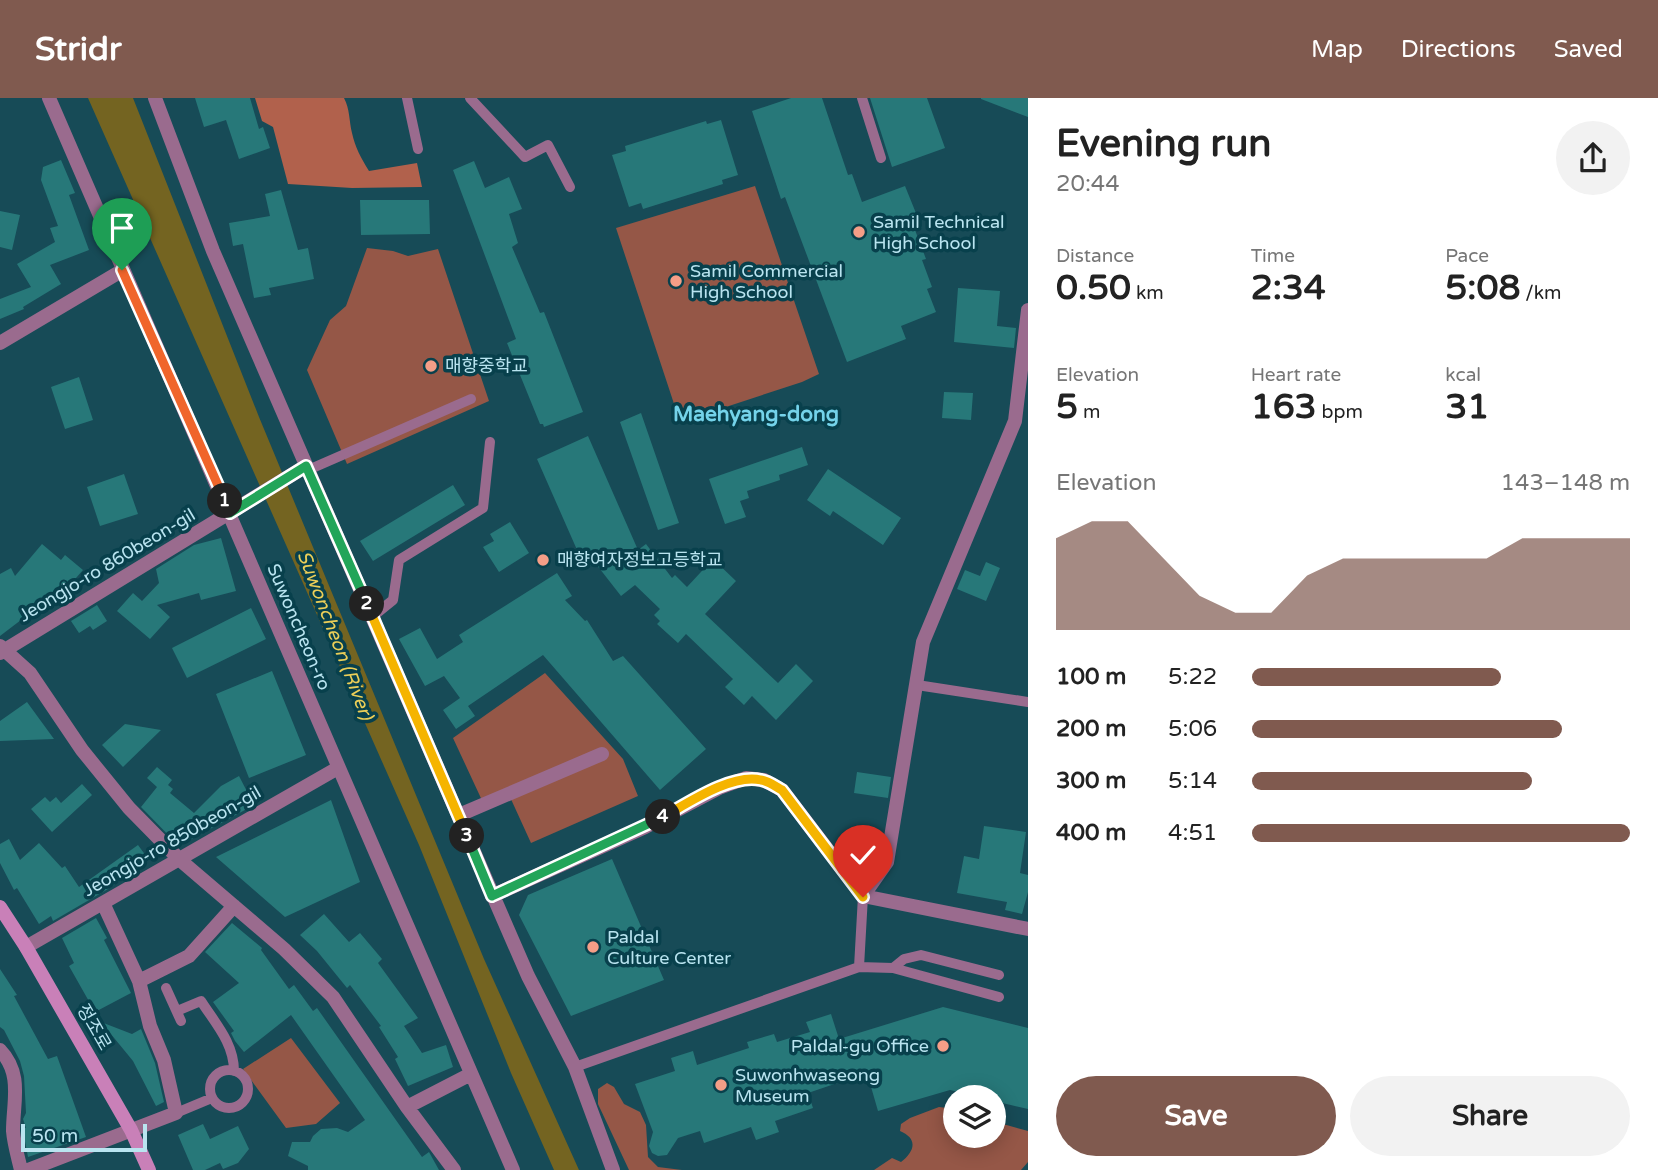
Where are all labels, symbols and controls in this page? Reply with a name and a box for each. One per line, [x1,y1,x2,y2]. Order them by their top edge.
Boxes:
text: Stridr [35,30,122,69]
text: Map [1311,35,1363,64]
text: Directions [1401,35,1516,64]
text: Saved [1554,35,1623,64]
text: Evening run [1056,121,1271,167]
button: share [1556,121,1630,195]
text: 20:44 [1056,170,1120,198]
pin [92,198,152,270]
icon: arrive [103,209,141,247]
place label: Samil Technical High School [873,211,1005,254]
marker: Samil Technical High School [851,224,867,240]
text: Distance [1056,245,1134,267]
text: Time [1251,245,1295,267]
text: Pace [1445,245,1489,267]
place label: Samil Commercial High School [690,260,843,303]
text: 0.50 [1056,267,1131,309]
text: 2:34 [1251,267,1326,309]
text: 5:08 [1445,267,1520,309]
marker: Samil Commercial High School [668,273,684,289]
text: km [1131,282,1164,304]
text: /km [1520,282,1562,304]
place label: 매향중학교 [445,355,528,377]
marker: 매향중학교 [423,358,439,374]
text: Elevation [1056,364,1139,386]
text: Heart rate [1251,364,1341,386]
text: kcal [1445,364,1481,386]
text: 5 [1056,386,1078,428]
text: 163 [1251,386,1317,428]
text: 31 [1445,386,1489,428]
text: m [1078,401,1100,423]
text: bpm [1317,401,1363,423]
district label: Maehyang-dong [673,402,839,427]
text: Elevation [1056,469,1157,497]
text: 143–148 m [1501,469,1630,497]
pin: 1 [208,484,243,518]
text: 1 [219,489,230,511]
street label: Jeongjo-ro 860beon-gil [15,504,199,626]
water label: Suwoncheon (River) [293,548,378,725]
place label: 매향여자정보고등학교 [557,549,723,571]
marker: 매향여자정보고등학교 [535,552,551,568]
street label: Suwoncheon-ro [262,560,336,694]
pin: 2 [350,587,384,622]
text: 2 [361,592,372,614]
text: 100 m [1056,663,1126,691]
text: 5:22 [1168,663,1217,691]
text: 200 m [1056,715,1126,743]
text: 5:06 [1168,715,1217,743]
text: 300 m [1056,767,1126,795]
text: 5:14 [1168,767,1217,795]
street label: Jeongjo-ro 850beon-gil [79,781,265,901]
pin: 4 [646,800,680,834]
text: 4 [657,805,668,827]
pin: 3 [449,818,484,854]
text: 400 m [1056,819,1126,847]
text: 4:51 [1168,819,1217,847]
text: 3 [461,824,472,846]
pin [833,825,893,897]
icon: check [844,836,882,874]
place label: Paldal Culture Center [607,926,731,969]
marker: Paldal Culture Center [585,939,601,955]
street label: 정조로 [72,1000,116,1054]
place label: Paldal-gu Office [791,1035,929,1057]
marker: Paldal-gu Office [935,1038,951,1054]
place label: Suwonhwaseong Museum [735,1064,880,1107]
button: Save [1056,1076,1336,1156]
button: Share [1350,1076,1630,1156]
marker: Suwonhwaseong Museum [713,1077,729,1093]
map controls [943,1085,1006,1148]
button: layers [943,1085,1006,1148]
scale bar [21,1121,147,1153]
text: 50 m [32,1125,78,1147]

